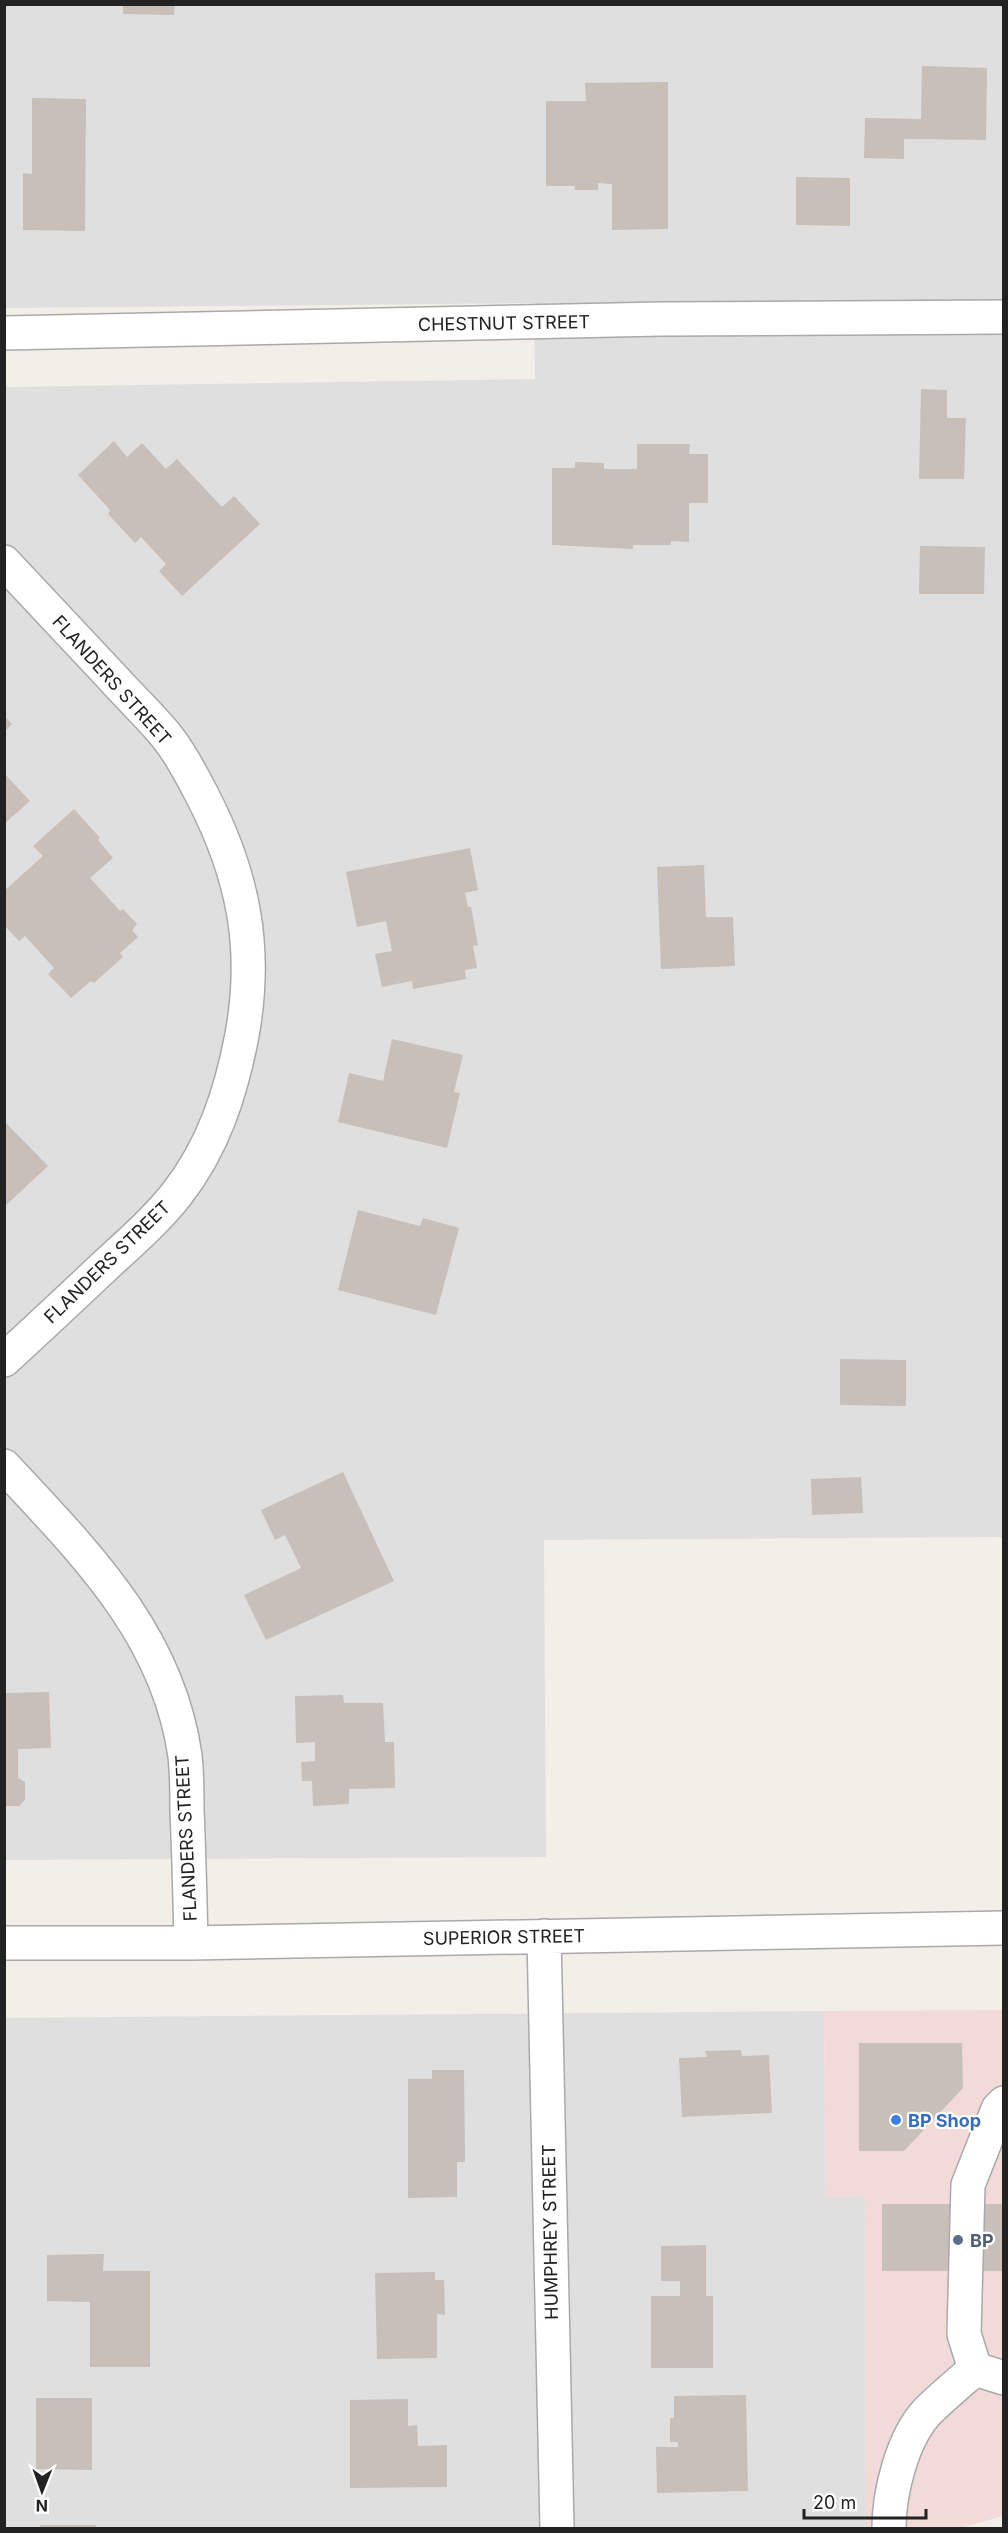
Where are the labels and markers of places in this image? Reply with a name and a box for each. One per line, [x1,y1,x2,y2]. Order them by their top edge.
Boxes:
place label: BP Shop [908,2110,981,2131]
marker: BP Shop [889,2113,903,2127]
place label: BP [970,2230,994,2251]
marker: BP [951,2233,965,2247]

